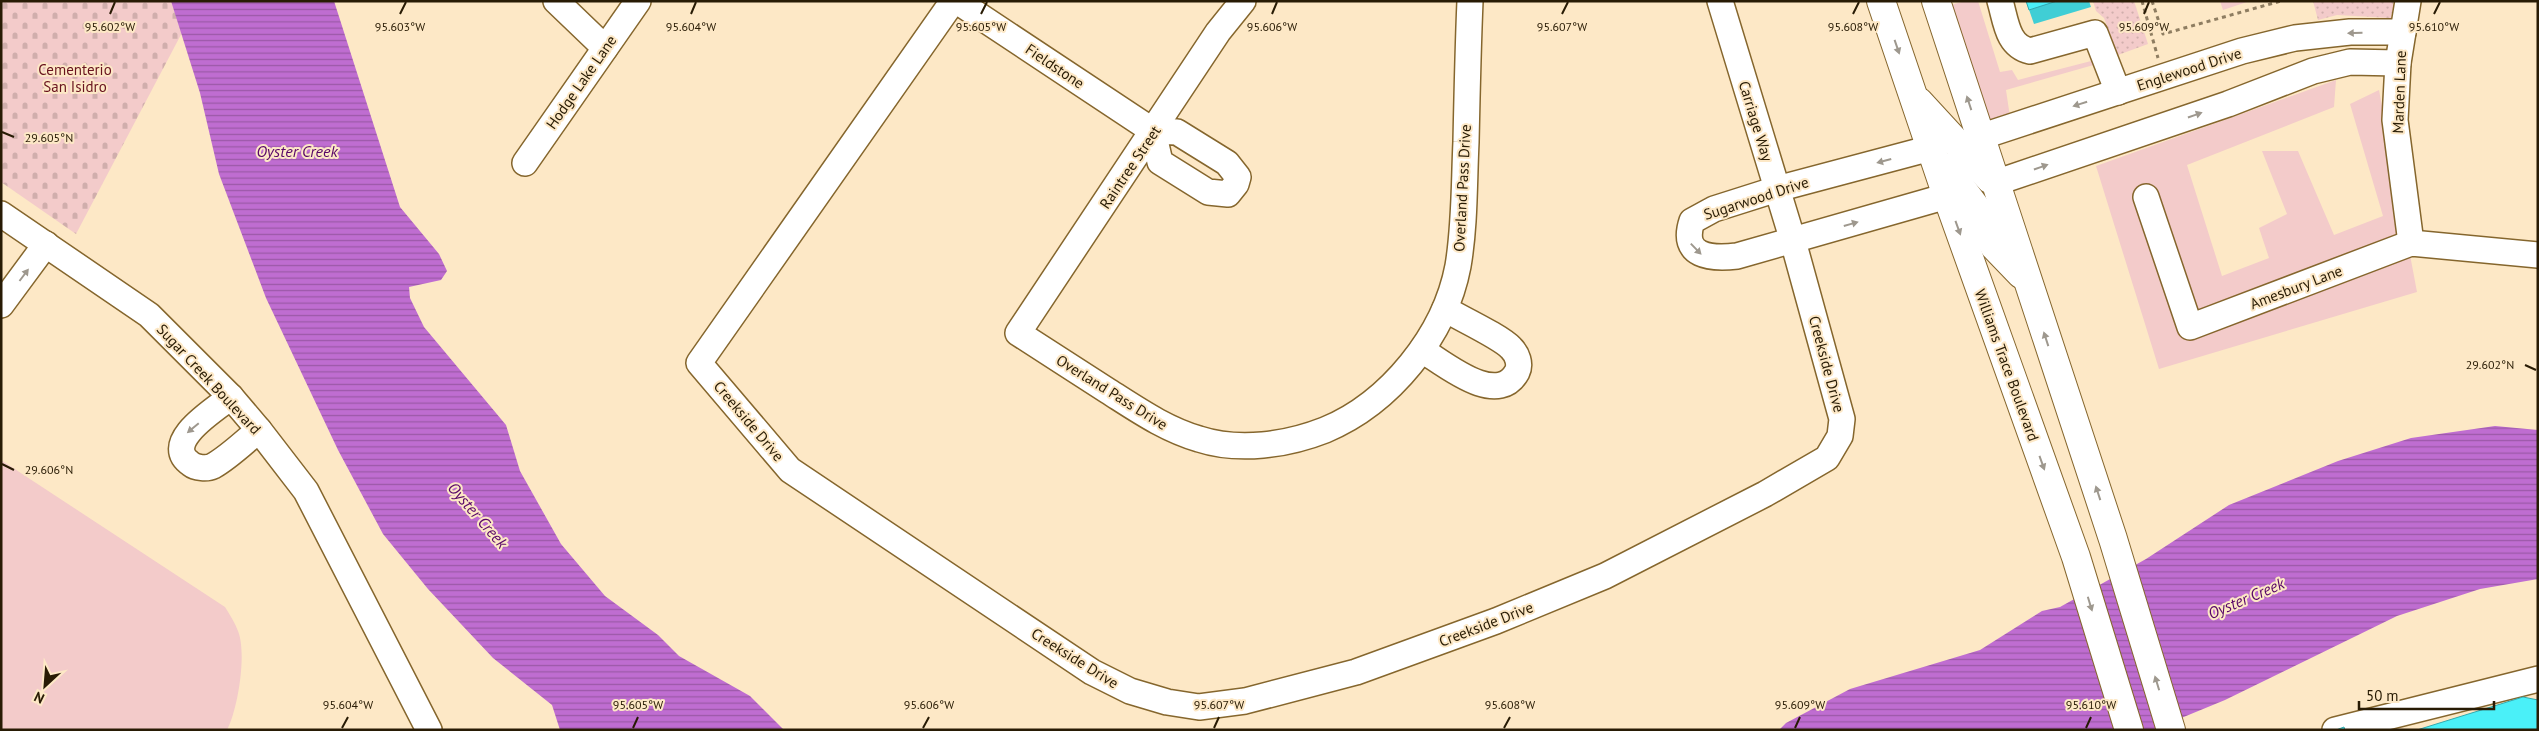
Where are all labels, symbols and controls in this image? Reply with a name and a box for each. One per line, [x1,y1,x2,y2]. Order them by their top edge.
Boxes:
text: 95.602°W [85,19,135,34]
text: 95.603°W [375,19,425,34]
text: 95.604°W [666,19,716,34]
text: 95.605°W [956,19,1006,34]
text: 95.606°W [1247,19,1297,34]
text: 95.607°W [1537,19,1587,34]
text: 95.608°W [1828,19,1878,34]
text: 95.609°W [2119,19,2169,34]
text: 95.610°W [2409,19,2459,34]
one-way arrow [2346,29,2362,37]
street label: Hodge Lake Lane [542,31,620,133]
street label: Fieldstone [1022,39,1088,93]
one-way arrow [1893,40,1901,55]
street label: Englewood Drive [2134,43,2244,95]
street label: Marden Lane [2388,50,2410,134]
park label: Cementerio San Isidro [38,60,112,96]
street label: Carriage Way [1735,79,1777,163]
one-way arrow [1965,96,1972,111]
one-way arrow [2072,100,2087,108]
one-way arrow [2188,111,2203,119]
street label: Raintree Street [1095,122,1165,212]
street label: Overland Pass Drive [1449,124,1475,252]
text: 29.605°N [25,130,73,145]
water label: Oyster Creek [256,141,338,161]
one-way arrow [1876,157,1891,165]
one-way arrow [2034,163,2049,171]
street label: Sugarwood Drive [1701,172,1811,224]
one-way arrow [1843,219,1858,227]
one-way arrow [1955,220,1962,235]
one-way arrow [1690,242,1702,254]
street label: Amesbury Lane [2247,261,2345,313]
one-way arrow [19,268,29,282]
street label: Williams Trace Boulevard [1971,286,2043,444]
street label: Creekside Drive [1805,314,1849,414]
street label: Sugar Creek Boulevard [153,320,265,438]
one-way arrow [2042,331,2049,346]
street label: Overland Pass Drive [1053,350,1171,434]
text: 29.602°N [2466,357,2514,372]
street label: Creekside Drive [710,377,788,465]
one-way arrow [188,422,200,434]
one-way arrow [2038,456,2046,471]
text: 29.606°N [25,462,73,477]
water label: Oyster Creek [444,478,513,553]
one-way arrow [2093,485,2101,500]
water label: Oyster Creek [2205,573,2288,623]
one-way arrow [2086,596,2094,611]
street label: Creekside Drive [1436,597,1536,651]
street label: Creekside Drive [1028,624,1122,692]
north arrow [20,661,70,711]
one-way arrow [2153,676,2161,691]
scale bar [2359,678,2494,710]
text: 50 m [2366,686,2399,705]
text: N [31,688,47,708]
text: 95.604°W [323,697,373,712]
text: 95.605°W [613,697,663,712]
text: 95.606°W [904,697,954,712]
text: 95.607°W [1194,697,1244,712]
text: 95.608°W [1485,697,1535,712]
text: 95.609°W [1775,697,1825,712]
text: 95.610°W [2066,697,2116,712]

